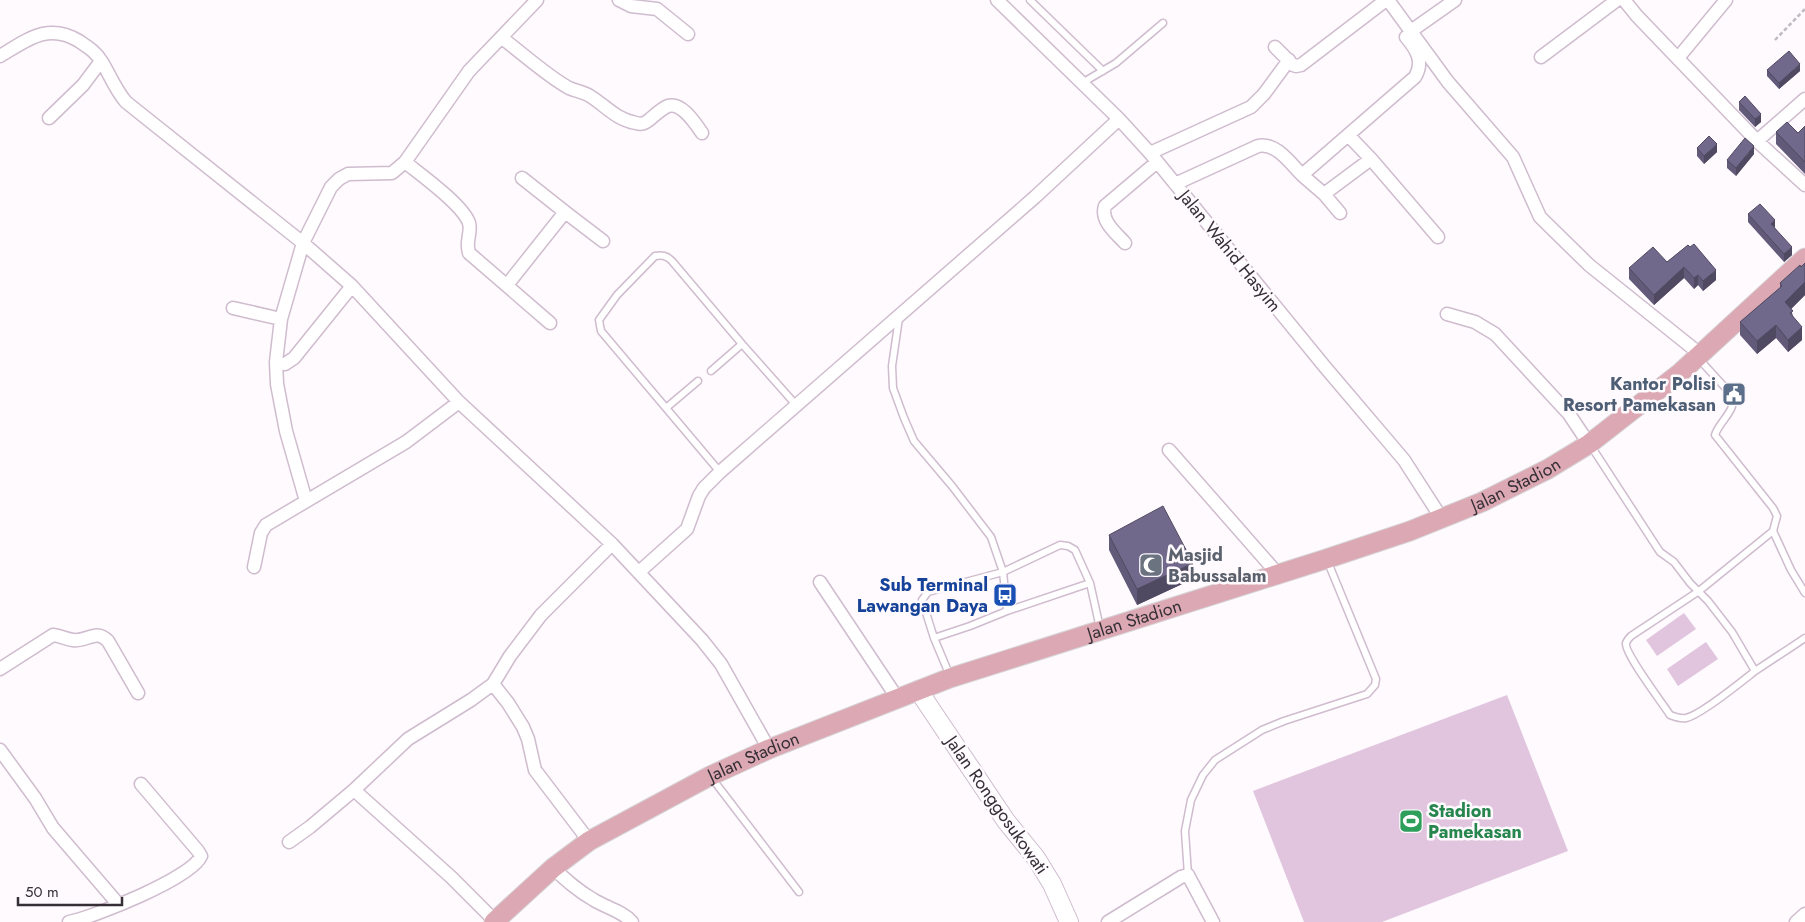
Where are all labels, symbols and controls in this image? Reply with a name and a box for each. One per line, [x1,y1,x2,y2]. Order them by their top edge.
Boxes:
street label: Jalan Wahid Hasyim [1171,183,1287,318]
place label: Kantor Polisi Resort Pamekasan [1563,371,1716,418]
public building icon: Kantor Polisi Resort Pamekasan [1721,381,1747,407]
street label: Jalan Stadion [1465,451,1566,519]
place label: Masjid Babussalam [1168,542,1267,589]
mosque icon: Masjid Babussalam [1138,552,1164,578]
place label: Sub Terminal Lawangan Daya [857,572,988,619]
bus stop icon: Sub Terminal Lawangan Daya [992,582,1018,608]
street label: Jalan Stadion [1082,593,1185,647]
street label: Jalan Stadion [702,725,803,789]
street label: Jalan Ronggosukowati [938,729,1055,880]
place label: Stadion Pamekasan [1428,798,1522,845]
sports icon: Stadion Pamekasan [1398,808,1424,834]
scale bar [18,874,121,906]
text: 50 m [25,881,59,903]

